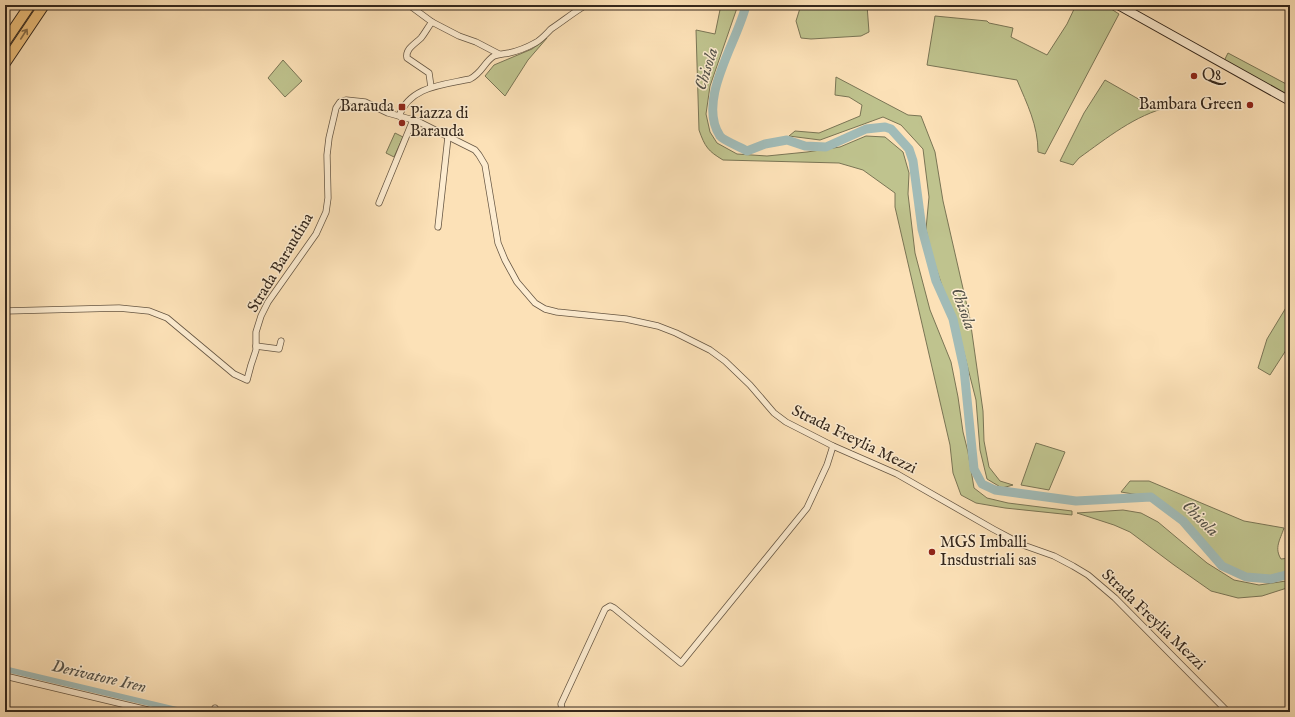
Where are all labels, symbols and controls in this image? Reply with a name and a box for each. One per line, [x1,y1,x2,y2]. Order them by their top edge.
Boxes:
one-way arrow [20,29,28,40]
water label: Chisola [691,45,723,93]
place label: Q8 [1202,66,1227,86]
marker: Q8 [1189,71,1199,81]
place label: Bambara Green [1139,95,1242,115]
place label: Barauda [340,97,394,117]
marker: Bambara Green [1245,100,1255,110]
marker: Barauda [397,102,407,112]
place label: Piazza di Barauda [410,104,468,142]
marker: Piazza di Barauda [397,118,407,128]
street label: Strada Baraudina [244,210,319,316]
water label: Chisola [946,285,980,333]
street label: Strada Freylia Mezzi [788,401,920,479]
water label: Chisola [1177,496,1223,542]
place label: MGS Imballi Insdustriali sas [940,533,1037,571]
marker: MGS Imballi Insdustriali sas [927,547,937,557]
street label: Strada Freylia Mezzi [1097,565,1209,675]
water label: Derivatore Iren [50,656,148,698]

